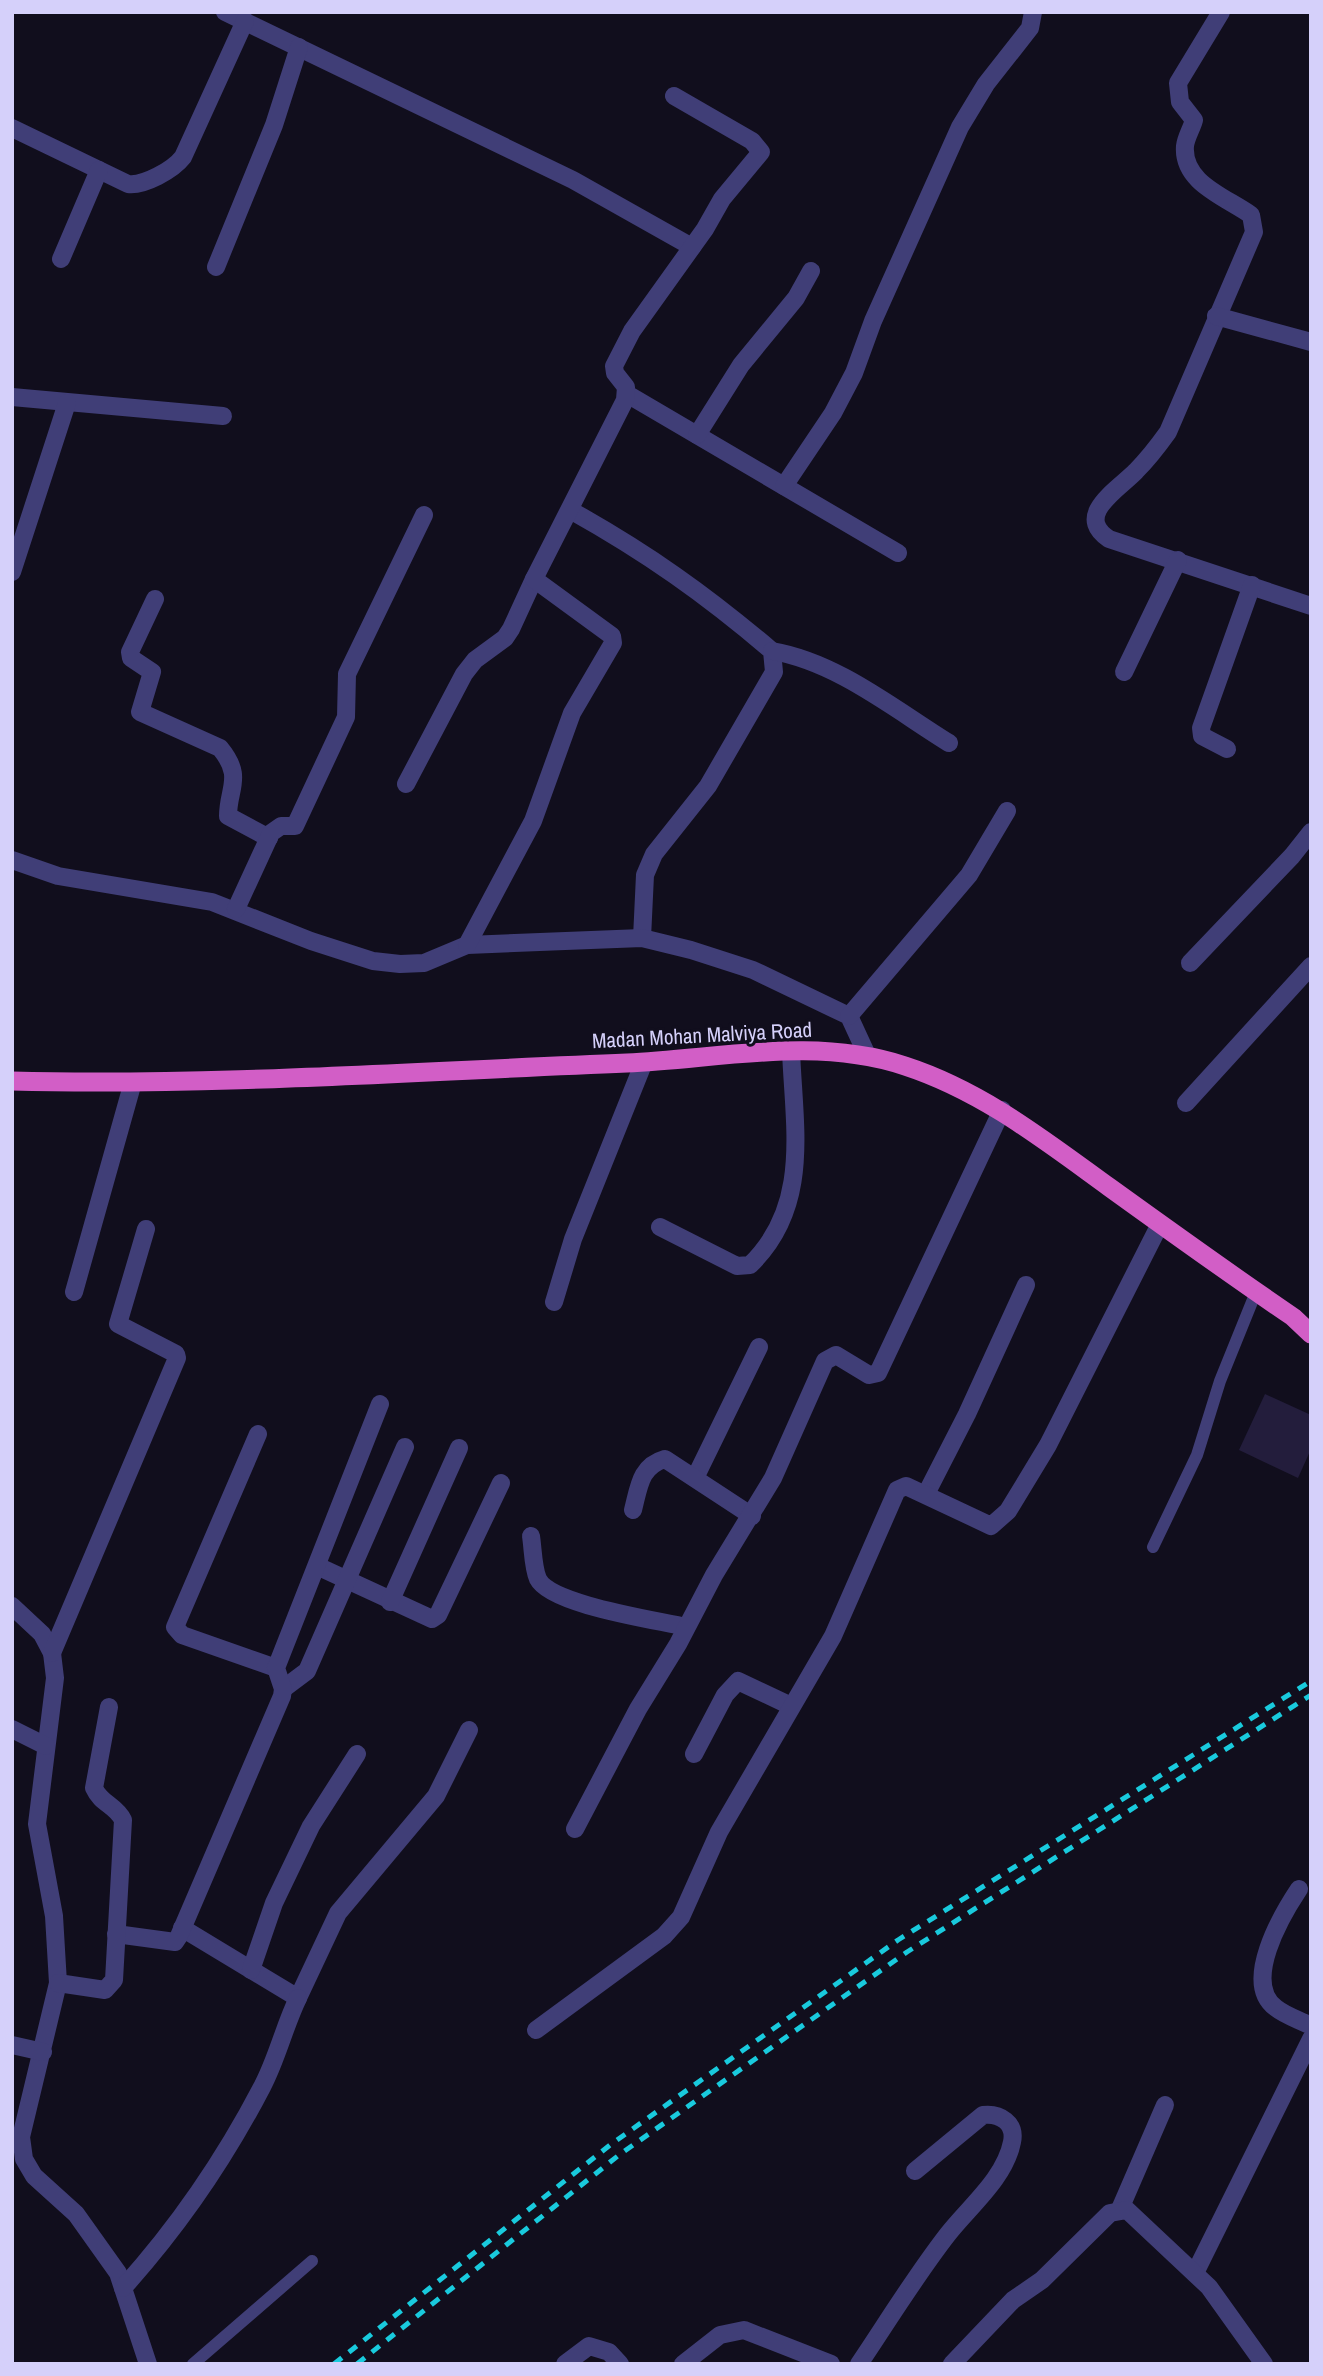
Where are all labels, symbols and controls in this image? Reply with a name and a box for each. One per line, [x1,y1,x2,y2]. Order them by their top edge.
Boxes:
street label: Madan Mohan Malviya Road [591,1015,813,1055]

